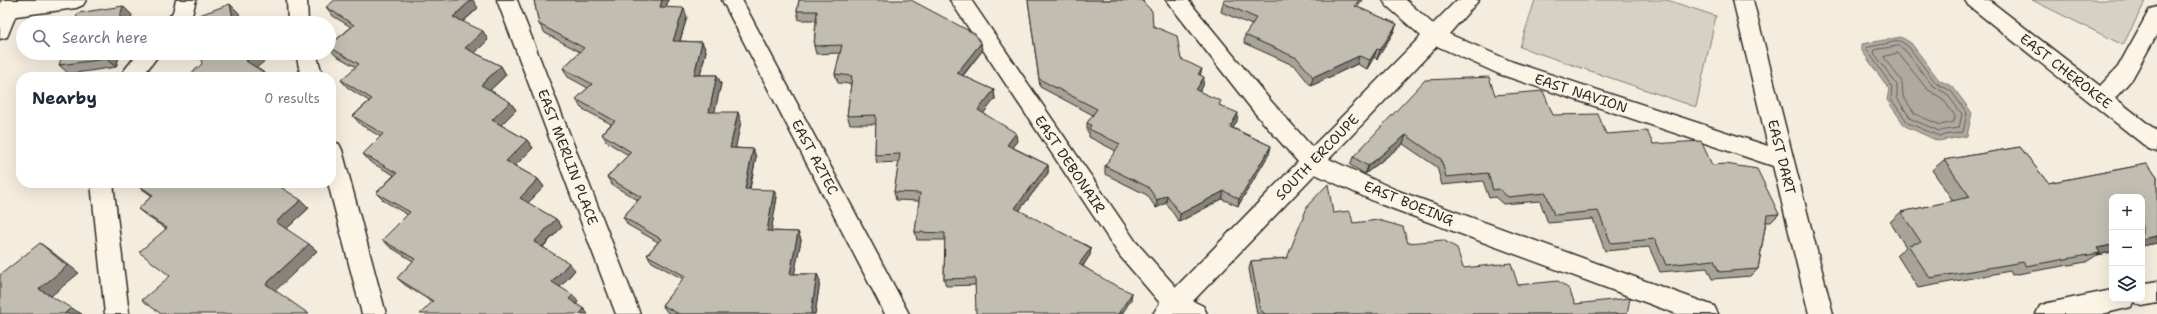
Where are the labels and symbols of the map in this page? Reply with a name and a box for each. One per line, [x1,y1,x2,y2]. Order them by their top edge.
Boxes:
street label: EAST CHEROKEE [2016,29,2116,113]
street label: EAST NAVION [1532,69,1630,117]
street label: EAST MERLIN PLACE [534,86,602,228]
street label: SOUTH ERCOUPE [1271,110,1363,204]
street label: EAST DEBONAIR [1031,112,1109,216]
street label: EAST AZTEC [788,116,842,198]
street label: EAST DART [1764,118,1800,197]
street label: EAST BOEING [1361,177,1457,229]

